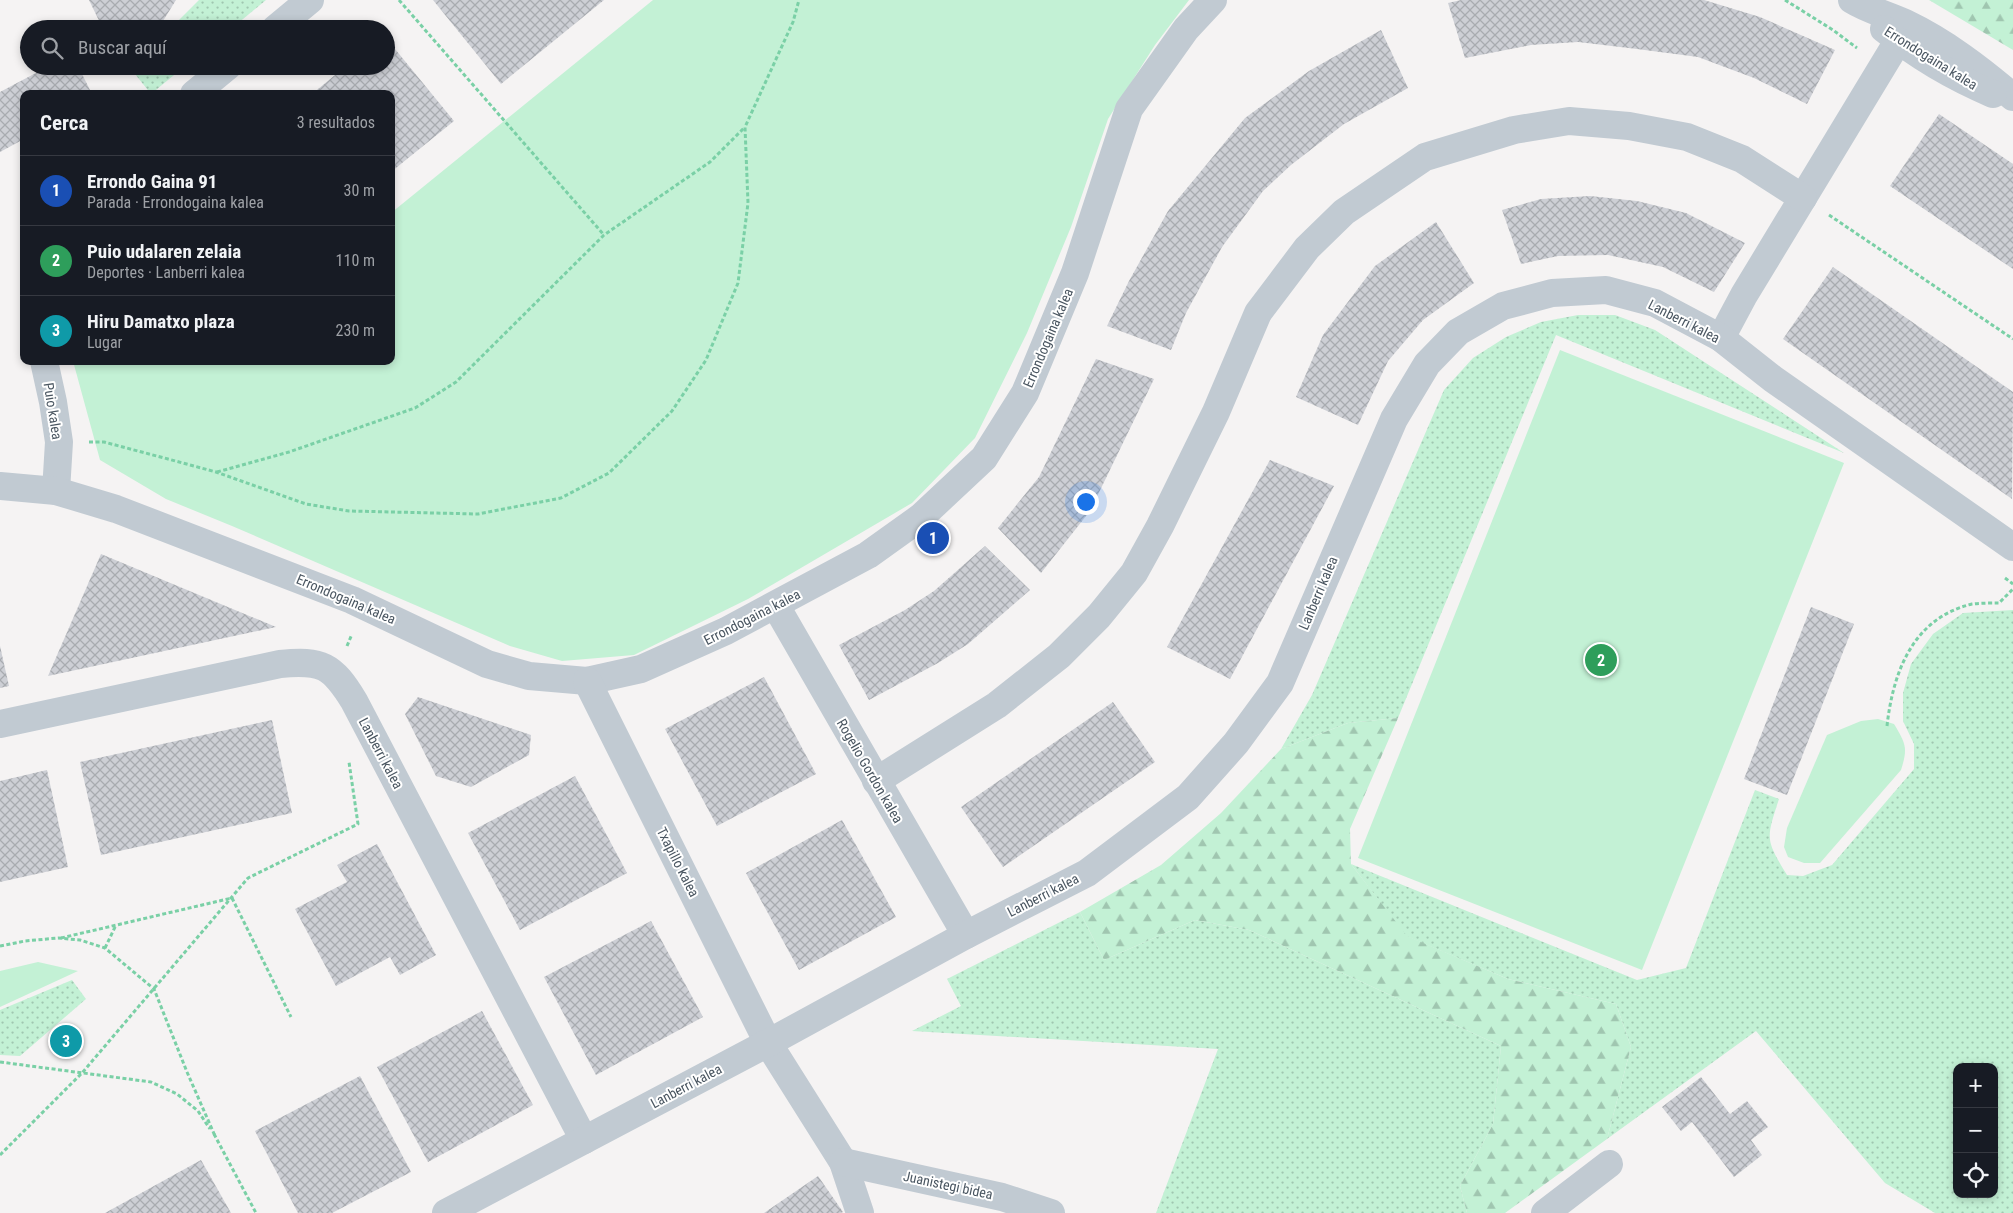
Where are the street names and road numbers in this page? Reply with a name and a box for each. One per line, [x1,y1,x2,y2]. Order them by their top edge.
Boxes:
street label: Errondogaina kalea [1882,23,1980,93]
street label: Errondogaina kalea [1020,286,1076,390]
street label: Lanberri kalea [1646,296,1722,346]
street label: Puio kalea [41,381,65,441]
street label: Lanberri kalea [1295,554,1341,632]
street label: Errondogaina kalea [294,571,398,627]
street label: Errondogaina kalea [701,586,803,648]
street label: Lanberri kalea [356,715,406,791]
street label: Rogelio Gordon kalea [834,716,906,826]
street label: Txapillo kalea [654,825,702,899]
street label: Lanberri kalea [1005,870,1081,920]
street label: Lanberri kalea [648,1061,724,1111]
street label: Juanistegi bidea [902,1168,994,1202]

